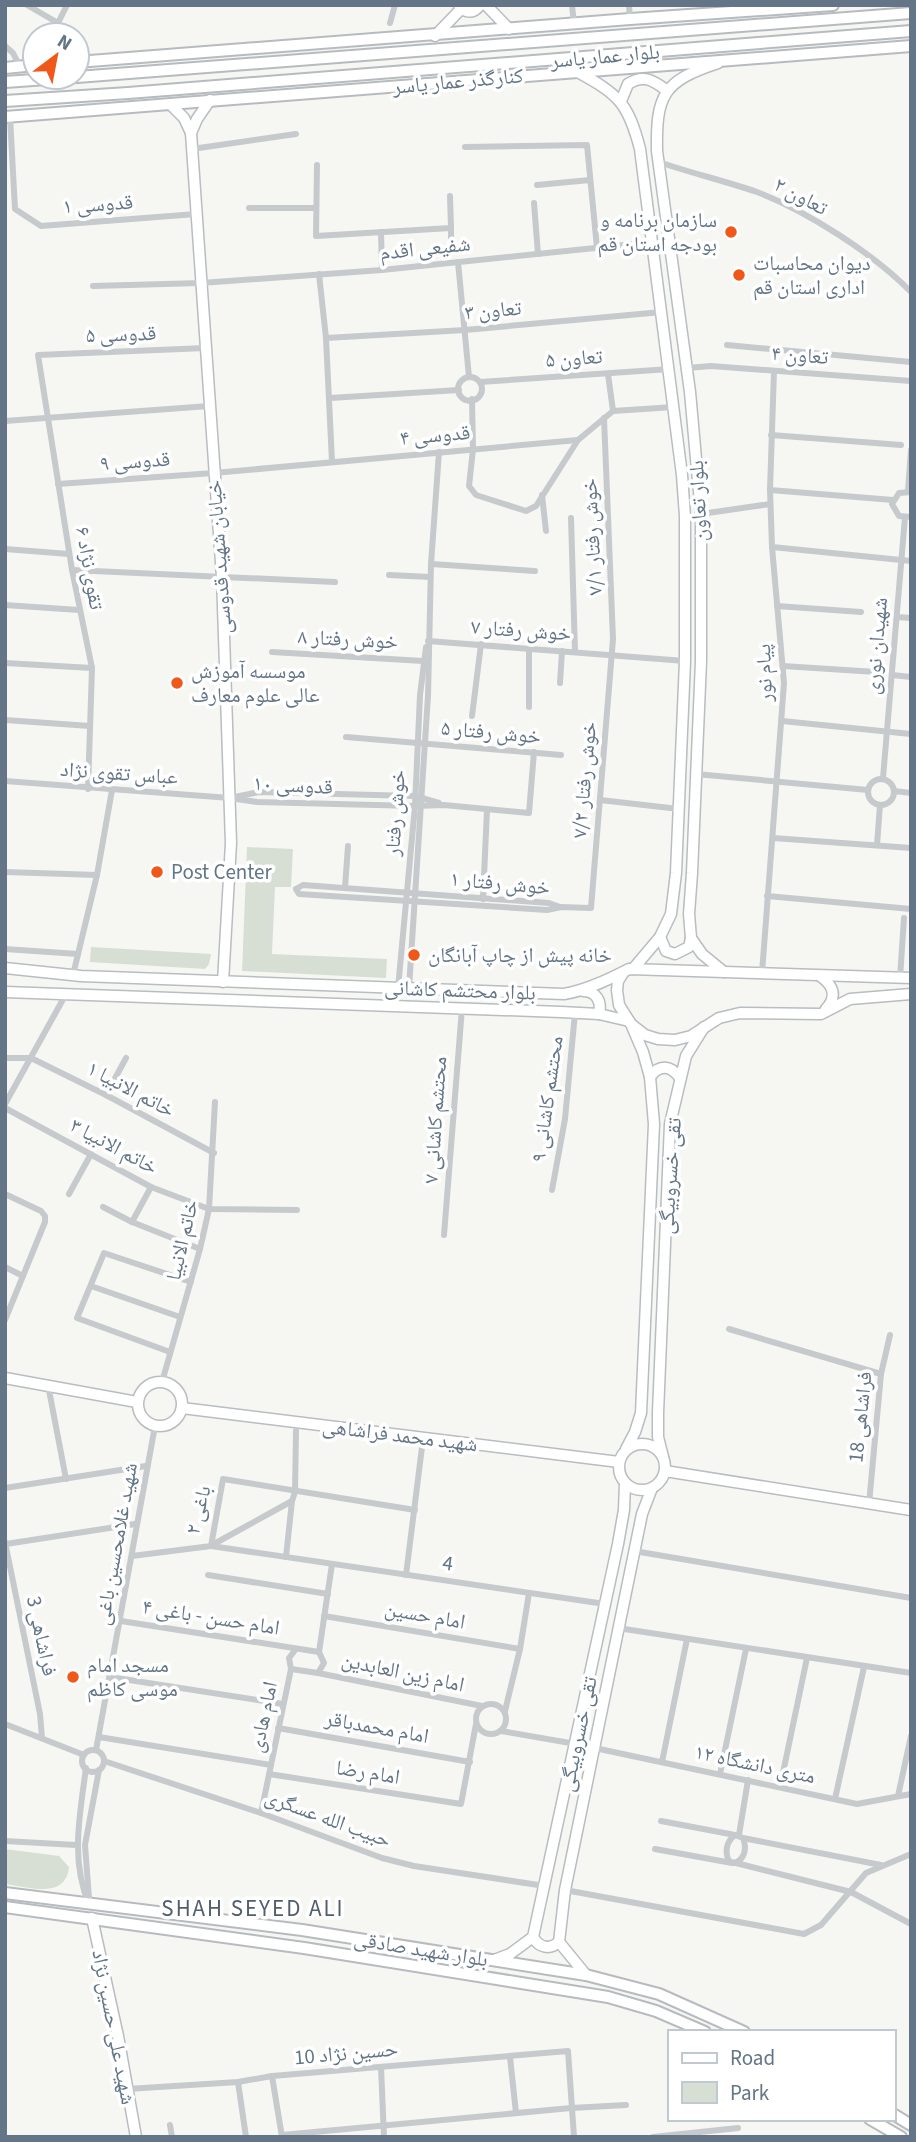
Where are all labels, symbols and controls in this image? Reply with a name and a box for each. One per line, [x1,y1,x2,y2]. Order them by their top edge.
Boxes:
north arrow [21,21,91,91]
text: N [52,28,77,58]
street label: بلوار عمار یاسر [548,36,661,76]
street label: کنارگذر عمار یاسر [390,60,525,102]
street label: تعاون ۲ [769,169,833,223]
street label: قدوسی ۱ [62,187,134,221]
place label: سازمان برنامه و بودجه استان قم [598,205,717,259]
marker: سازمان برنامه و بودجه استان قم [723,224,739,240]
street label: شفیعی اقدم [378,228,472,268]
place label: دیوان محاسبات اداری استان قم [753,248,871,302]
marker: دیوان محاسبات اداری استان قم [731,267,747,283]
street label: تعاون ۳ [463,293,523,327]
street label: قدوسی ۵ [85,318,157,350]
street label: تعاون ۴ [771,338,829,372]
street label: تعاون ۵ [545,341,603,375]
street label: قدوسی ۴ [399,417,471,453]
street label: قدوسی ۹ [99,444,171,478]
street label: بلوار تعاون [681,460,715,542]
street label: خوش رفتار ۷/۱ [574,478,610,596]
street label: خیابان شهید قدوسی [199,479,239,635]
street label: تقوی نژاد ۶ [68,524,112,612]
street label: شهیدان نوری [857,596,895,696]
street label: خوش رفتار ۷ [470,612,572,648]
street label: خوش رفتار ۸ [297,621,399,657]
street label: پیام نور [748,643,780,704]
place label: موسسه آموزش عالی علوم معارف [191,656,320,710]
marker: موسسه آموزش عالی علوم معارف [169,675,185,691]
street label: خوش رفتار ۵ [440,713,542,751]
street label: خوش رفتار ۷/۲ [564,720,604,840]
street label: عباس تقوی نژاد [59,754,179,792]
street label: قدوسی ۱۰ [252,768,334,802]
street label: خوش رفتار [377,769,413,858]
place label: Post Center [171,857,273,887]
marker: Post Center [149,864,165,880]
street label: خوش رفتار ۱ [449,864,551,902]
place label: خانه پیش از چاپ آبانگان [428,940,612,970]
marker: خانه پیش از چاپ آبانگان [406,947,422,963]
street label: بلوار محتشم کاشانی [384,972,536,1008]
street label: محتشم کاشانی ۹ [523,1034,571,1164]
street label: خاتم الانبیا ۱ [82,1053,180,1125]
street label: محتشم کاشانی ۷ [416,1055,454,1185]
street label: خاتم الانبیا ۳ [65,1110,163,1182]
street label: تقی خسروبیگی [651,1117,689,1235]
street label: خاتم الانبیا [158,1197,206,1283]
street label: فراشاهی 18 [840,1370,880,1464]
street label: شهید محمد فراشاهی [321,1411,479,1459]
street label: شهید غلامحسین باغی [87,1460,145,1628]
street label: باغی ۲ [177,1482,219,1538]
street label: 4 [441,1547,455,1579]
street label: امام حسن - باغی ۴ [140,1591,282,1643]
street label: فراشاهی 3 [19,1593,65,1679]
street label: امام حسین [382,1593,468,1637]
street label: امام زین العابدین [339,1644,467,1700]
place label: مسجد امام موسی کاظم [87,1650,178,1704]
marker: مسجد امام موسی کاظم [65,1669,81,1685]
street label: تقی خسروبیگی [551,1674,605,1794]
street label: امام هادی [241,1679,285,1755]
street label: امام محمدباقر [322,1703,431,1751]
street label: ۱۲ متری دانشگاه [692,1737,818,1791]
street label: امام رضا [334,1752,402,1792]
street label: حبیب الله عسگری [261,1781,395,1855]
district label: SHAH SEYED ALI [161,1892,345,1925]
street label: بلوار شهید صادقی [352,1924,490,1974]
street label: شهید علی حسین نژاد [84,1947,144,2107]
legend [668,2030,895,2121]
street label: حسین نژاد 10 [293,2034,399,2072]
text: Road [730,2043,775,2073]
text: Park [730,2078,770,2108]

